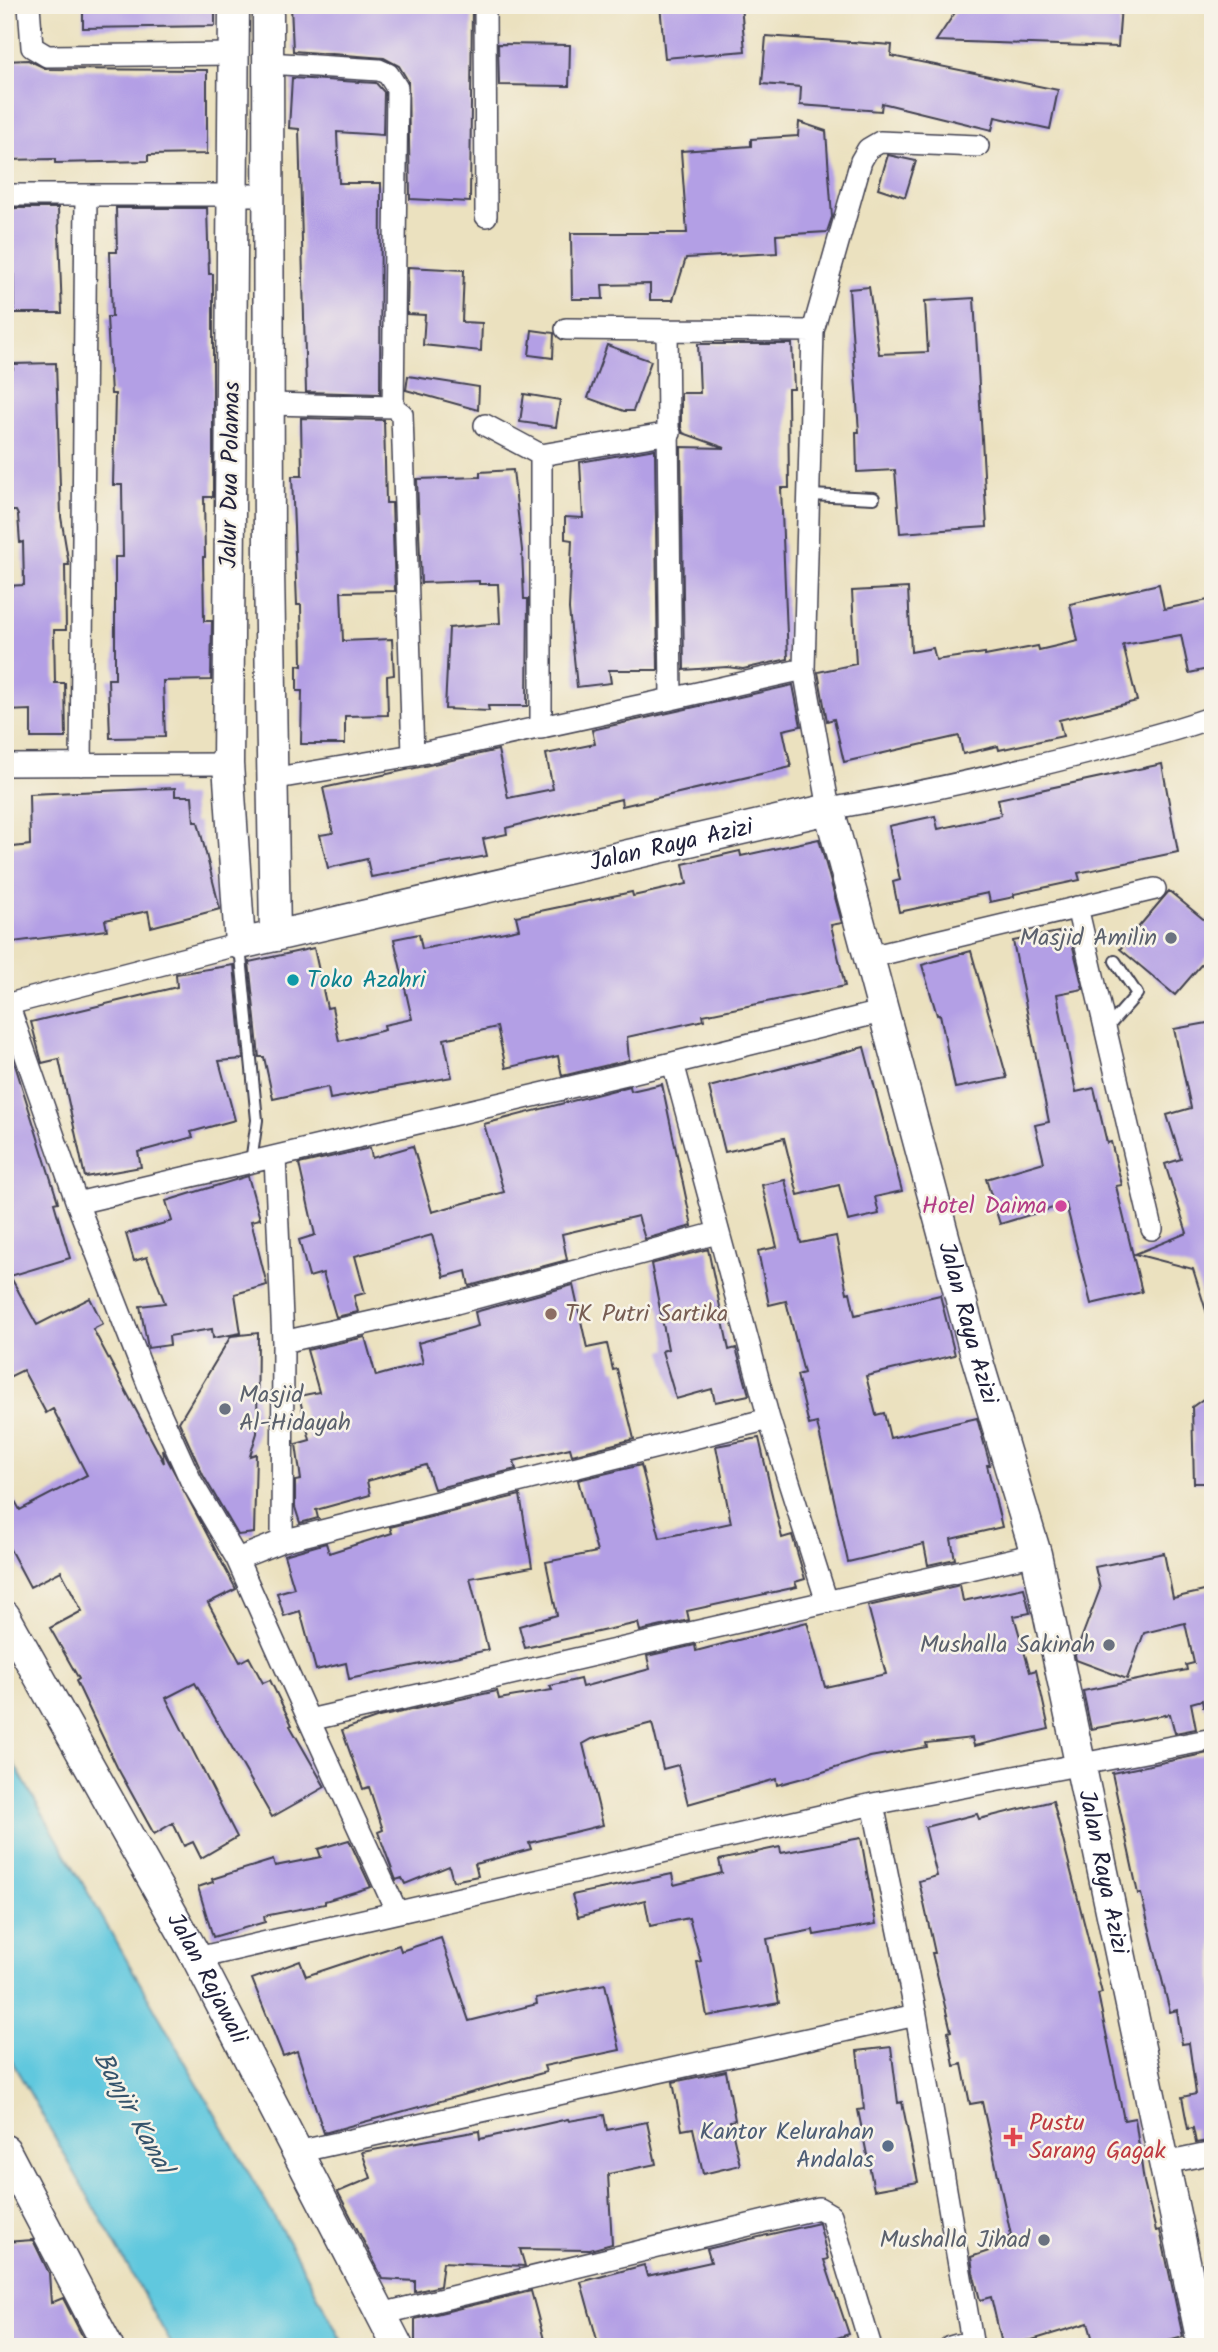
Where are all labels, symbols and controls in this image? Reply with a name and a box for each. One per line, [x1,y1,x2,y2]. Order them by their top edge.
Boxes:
street label: Jalur Dua Polamas [210,381,252,569]
street label: Jalan Raya Azizi [586,807,758,883]
place label: Masjid Amilin [1019,919,1157,958]
marker: Masjid Amilin [1163,930,1179,946]
place label: Toko Azahri [307,961,427,1000]
marker: Toko Azahri [285,972,301,988]
place label: Hotel Daima [922,1187,1047,1226]
marker: Hotel Daima [1053,1198,1069,1214]
street label: Jalan Raya Azizi [927,1237,1009,1410]
place label: TK Putri Sartika [565,1295,728,1334]
marker: TK Putri Sartika [543,1306,559,1322]
place label: Masjid Al-Hidayah [239,1376,351,1443]
marker: Masjid Al-Hidayah [217,1401,233,1417]
place label: Mushalla Sakinah [920,1626,1095,1665]
marker: Mushalla Sakinah [1101,1637,1117,1653]
street label: Jalan Raya Azizi [1067,1786,1139,1959]
street label: Jalan Rajawali [156,1906,258,2052]
water label: Banjir Kanal [81,2044,185,2186]
place label: Pustu Sarang Gagak [1029,2104,1167,2171]
place label: Kantor Kelurahan Andalas [700,2113,874,2180]
marker: Pustu Sarang Gagak [1003,2127,1023,2147]
marker: Kantor Kelurahan Andalas [880,2138,896,2154]
place label: Mushalla Jihad [879,2221,1031,2260]
marker: Mushalla Jihad [1036,2232,1052,2248]

